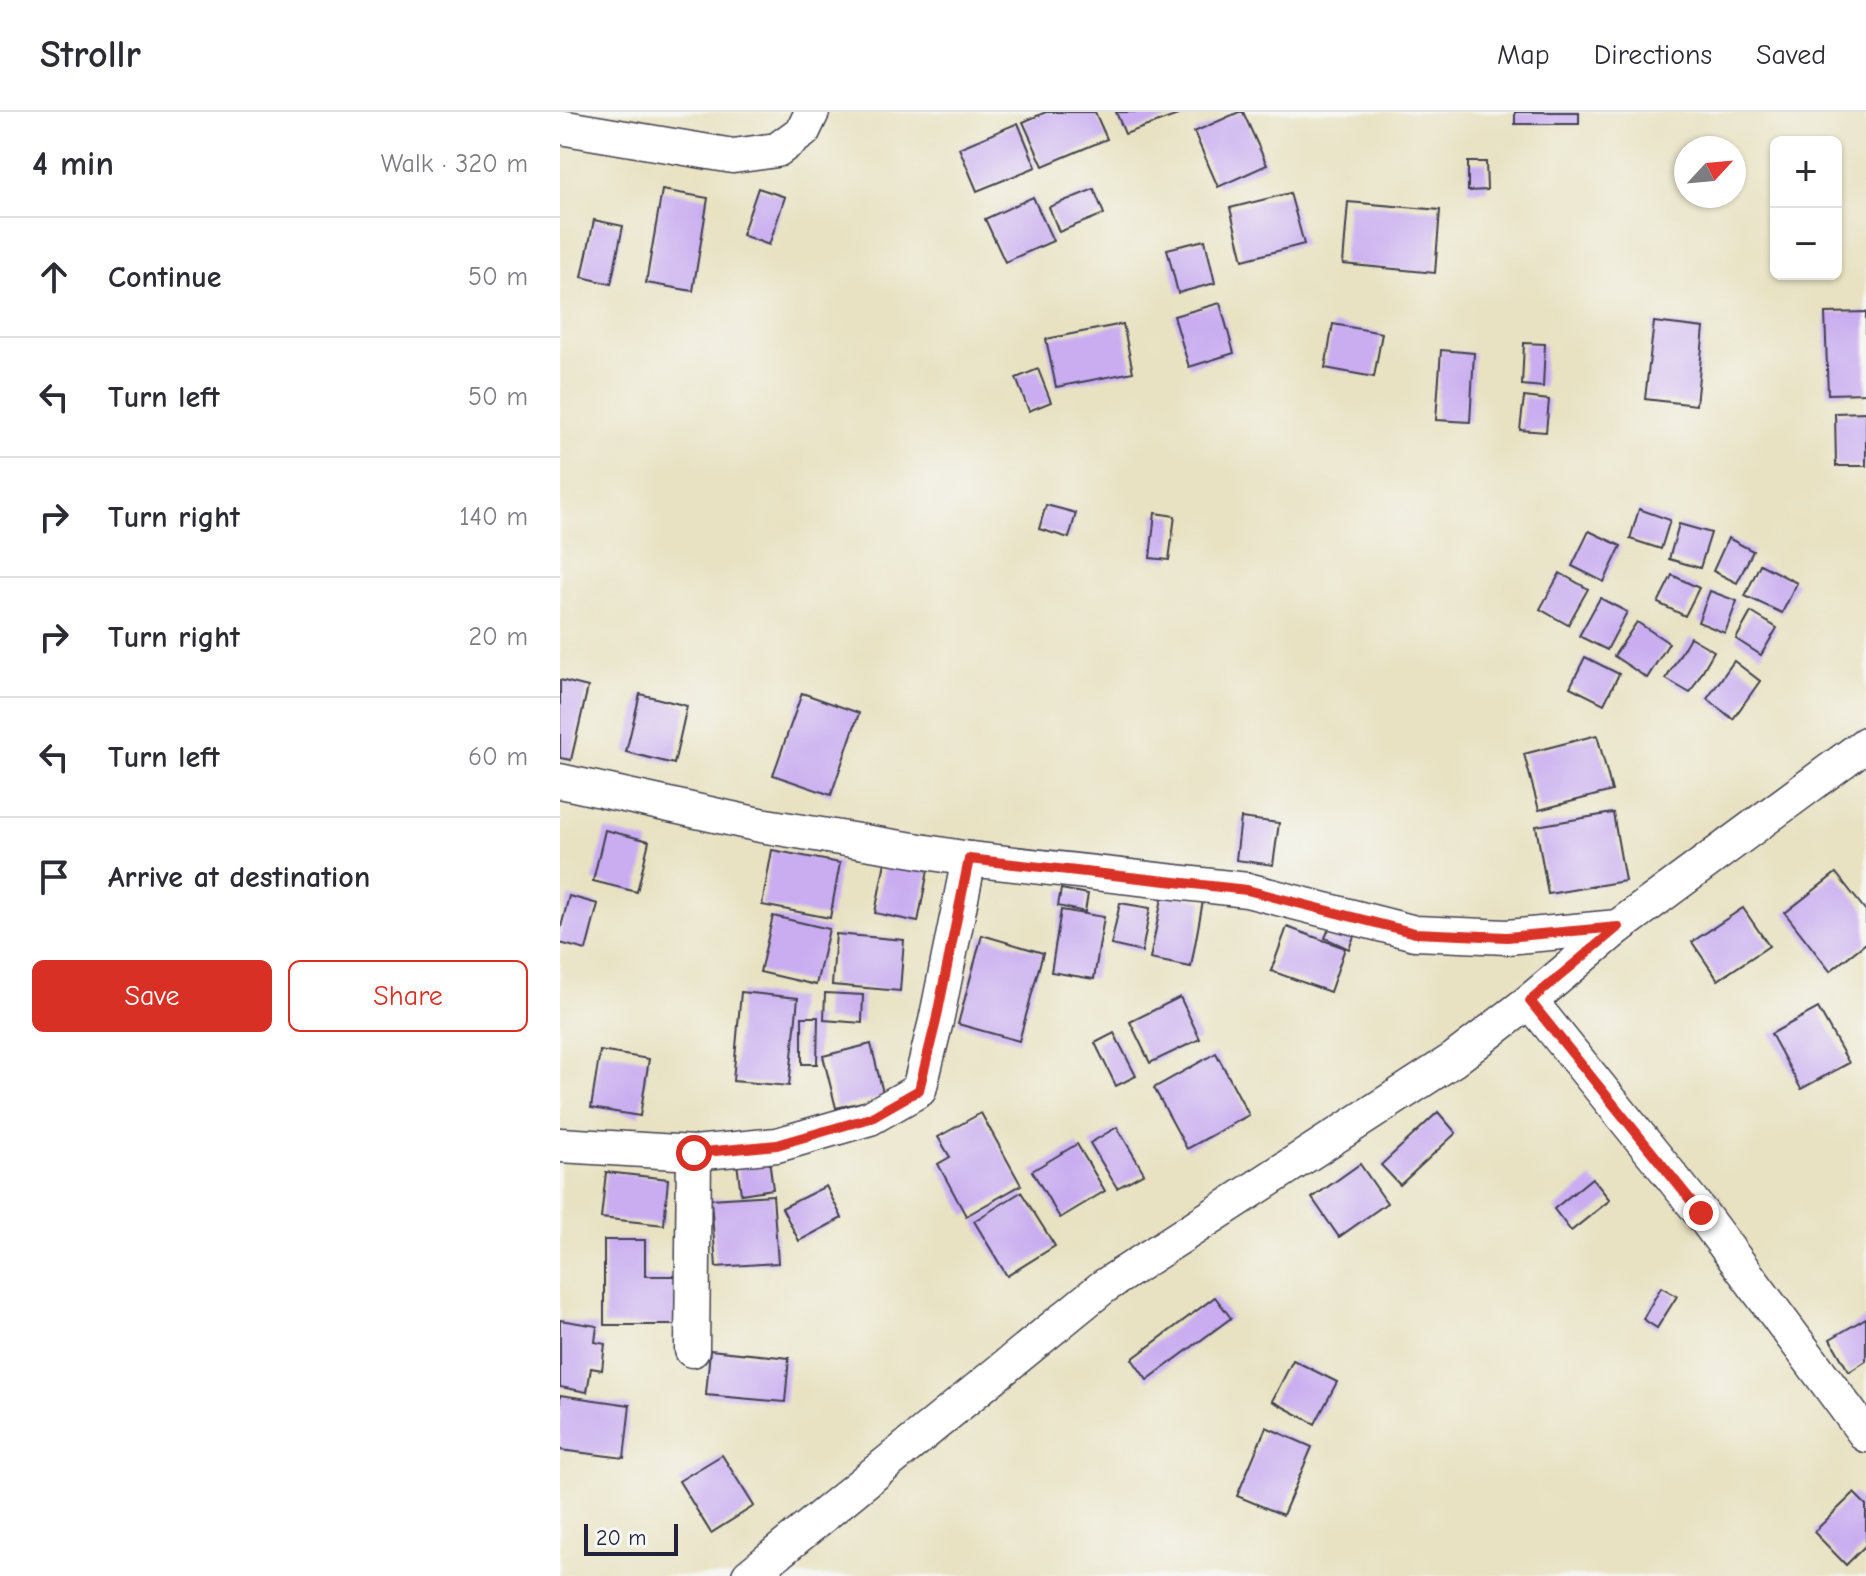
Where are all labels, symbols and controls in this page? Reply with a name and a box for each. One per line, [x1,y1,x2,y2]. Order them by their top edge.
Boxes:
text: Strollr [40,33,141,77]
text: Map [1497,39,1550,71]
text: Directions [1594,39,1712,71]
text: Saved [1756,39,1826,71]
north arrow [1674,136,1746,208]
map controls [1770,136,1842,280]
button: + [1770,136,1842,208]
text: 4 min [32,144,114,184]
text: Walk · 320 m [381,149,528,179]
button: − [1770,208,1842,280]
icon: ahead [32,255,76,299]
text: Continue [108,260,222,295]
text: 50 m [468,262,528,292]
icon: left [32,375,76,419]
text: Turn left [108,380,220,415]
text: 50 m [468,382,528,412]
icon: right [32,495,76,539]
text: Turn right [108,500,240,535]
text: 140 m [459,502,528,532]
icon: right [32,615,76,659]
text: Turn right [108,620,240,655]
text: 20 m [468,622,528,652]
icon: left [32,735,76,779]
text: Turn left [108,740,220,775]
text: 60 m [468,742,528,772]
icon: arrive [32,855,76,899]
text: Arrive at destination [108,860,370,895]
button: Save [32,960,272,1032]
button: Share [288,960,528,1032]
route start [676,1135,712,1171]
route end [1683,1195,1719,1231]
scale bar [584,1520,678,1556]
text: 20 m [596,1525,646,1551]

